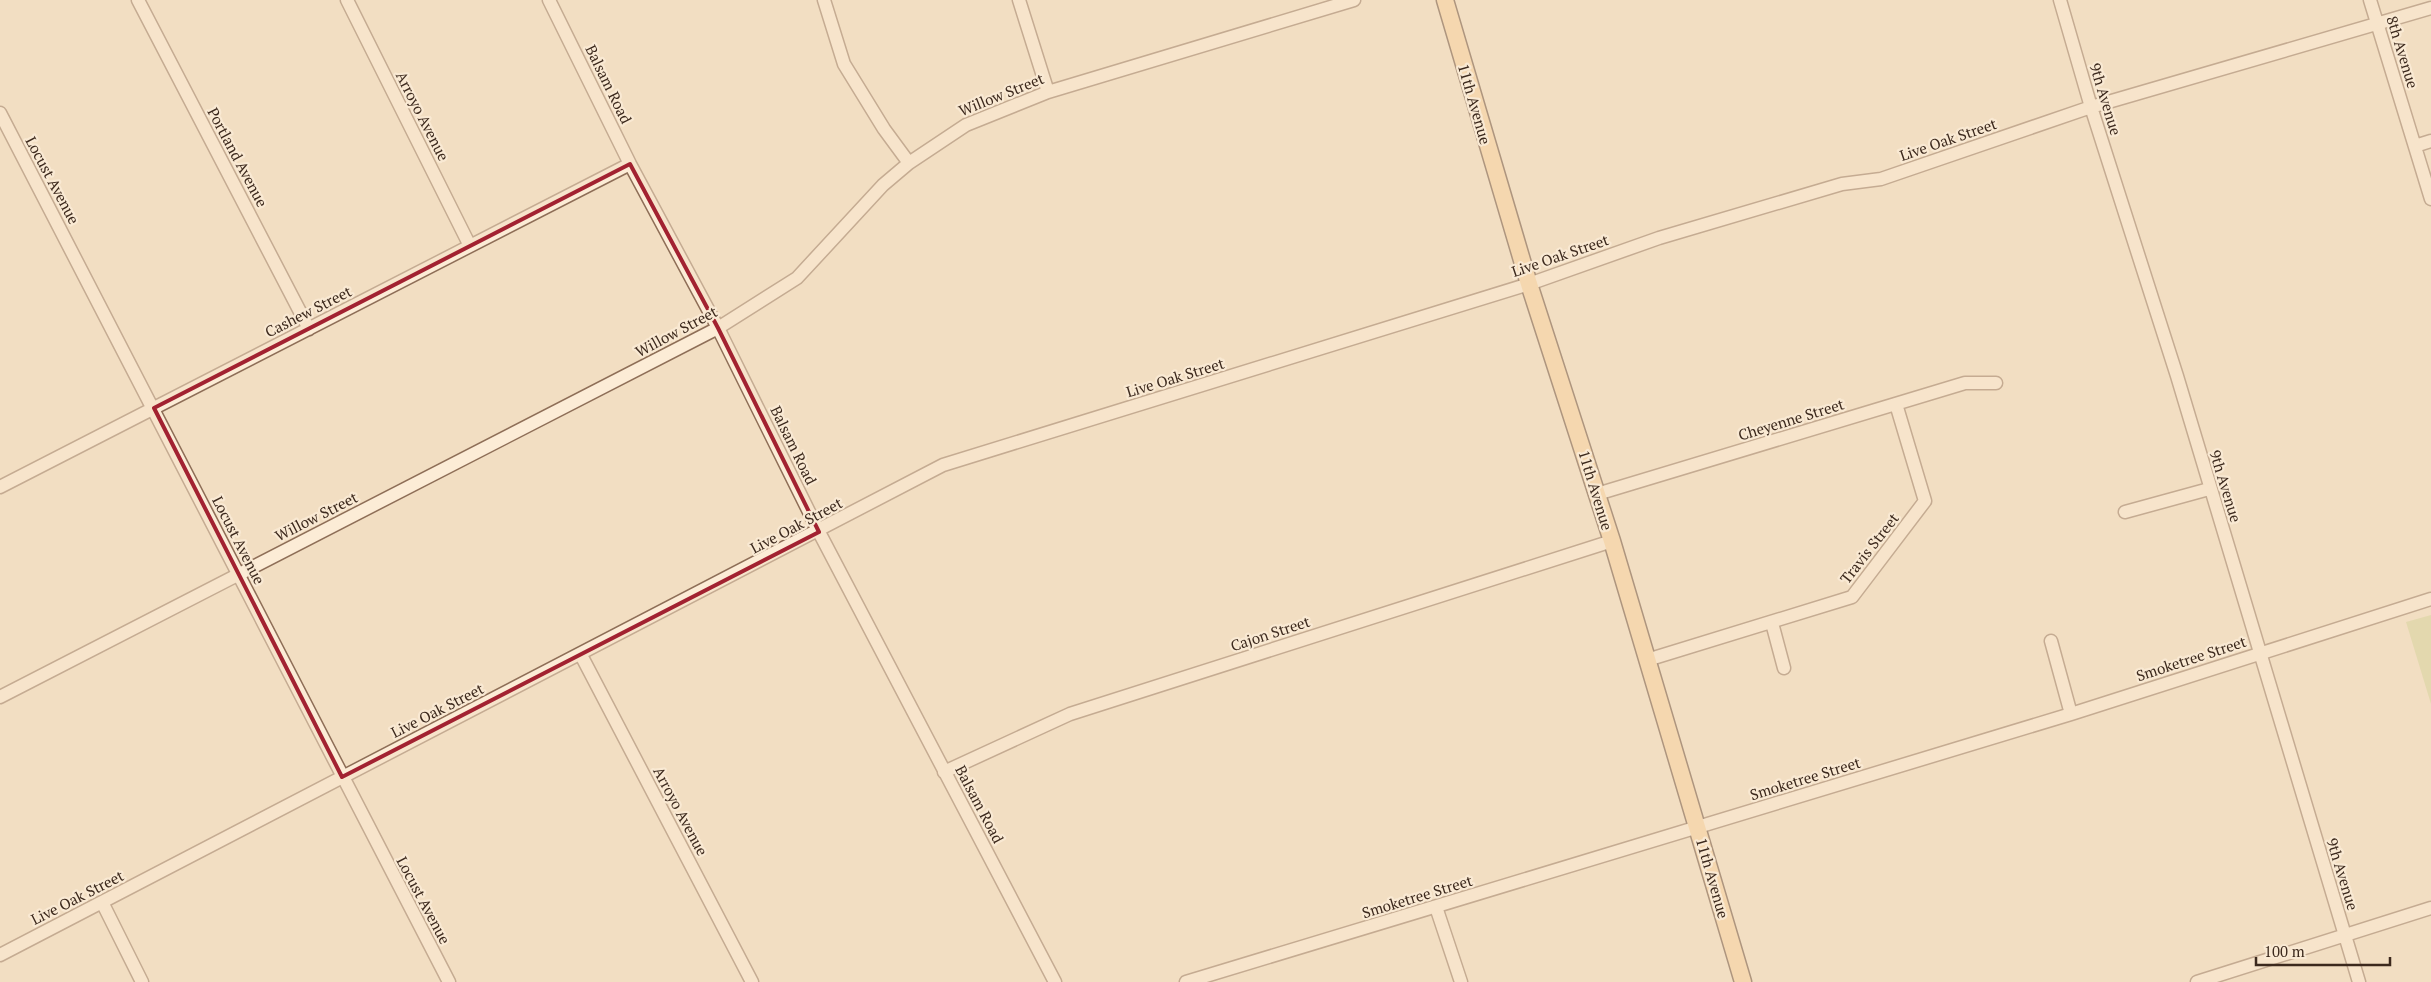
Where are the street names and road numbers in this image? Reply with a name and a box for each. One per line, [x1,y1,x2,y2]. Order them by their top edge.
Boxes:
street label: 8th Avenue [2382,13,2424,91]
street label: Balsam Road [581,41,637,127]
street label: 9th Avenue [2085,60,2127,138]
street label: 11th Avenue [1454,61,1496,147]
street label: Arroyo Avenue [392,68,454,164]
street label: Willow Street [955,68,1047,120]
street label: Portland Avenue [203,104,273,210]
street label: Live Oak Street [1897,113,2000,165]
street label: Locust Avenue [21,133,85,227]
street label: Live Oak Street [1509,229,1612,281]
street label: Cashew Street [261,280,355,341]
street label: Willow Street [631,301,721,361]
street label: Live Oak Street [1124,352,1227,401]
street label: Cheyenne Street [1736,393,1847,445]
street label: Balsam Road [766,402,822,488]
street label: 11th Avenue [1574,447,1618,533]
street label: 9th Avenue [2205,447,2247,525]
street label: Willow Street [271,486,361,545]
street label: Locust Avenue [208,492,270,588]
street label: Live Oak Street [747,492,846,558]
street label: Travis Street [1835,508,1903,587]
street label: Cajon Street [1228,611,1313,655]
street label: Smoketree Street [2133,631,2249,685]
street label: Live Oak Street [387,678,487,742]
street label: Smoketree Street [1747,752,1863,804]
street label: Balsam Road [951,762,1009,846]
street label: Arroyo Avenue [649,763,713,859]
street label: 11th Avenue [1692,835,1734,921]
street label: 9th Avenue [2322,835,2364,913]
street label: Locust Avenue [392,853,456,947]
street label: Live Oak Street [27,865,127,929]
street label: Smoketree Street [1359,870,1475,922]

